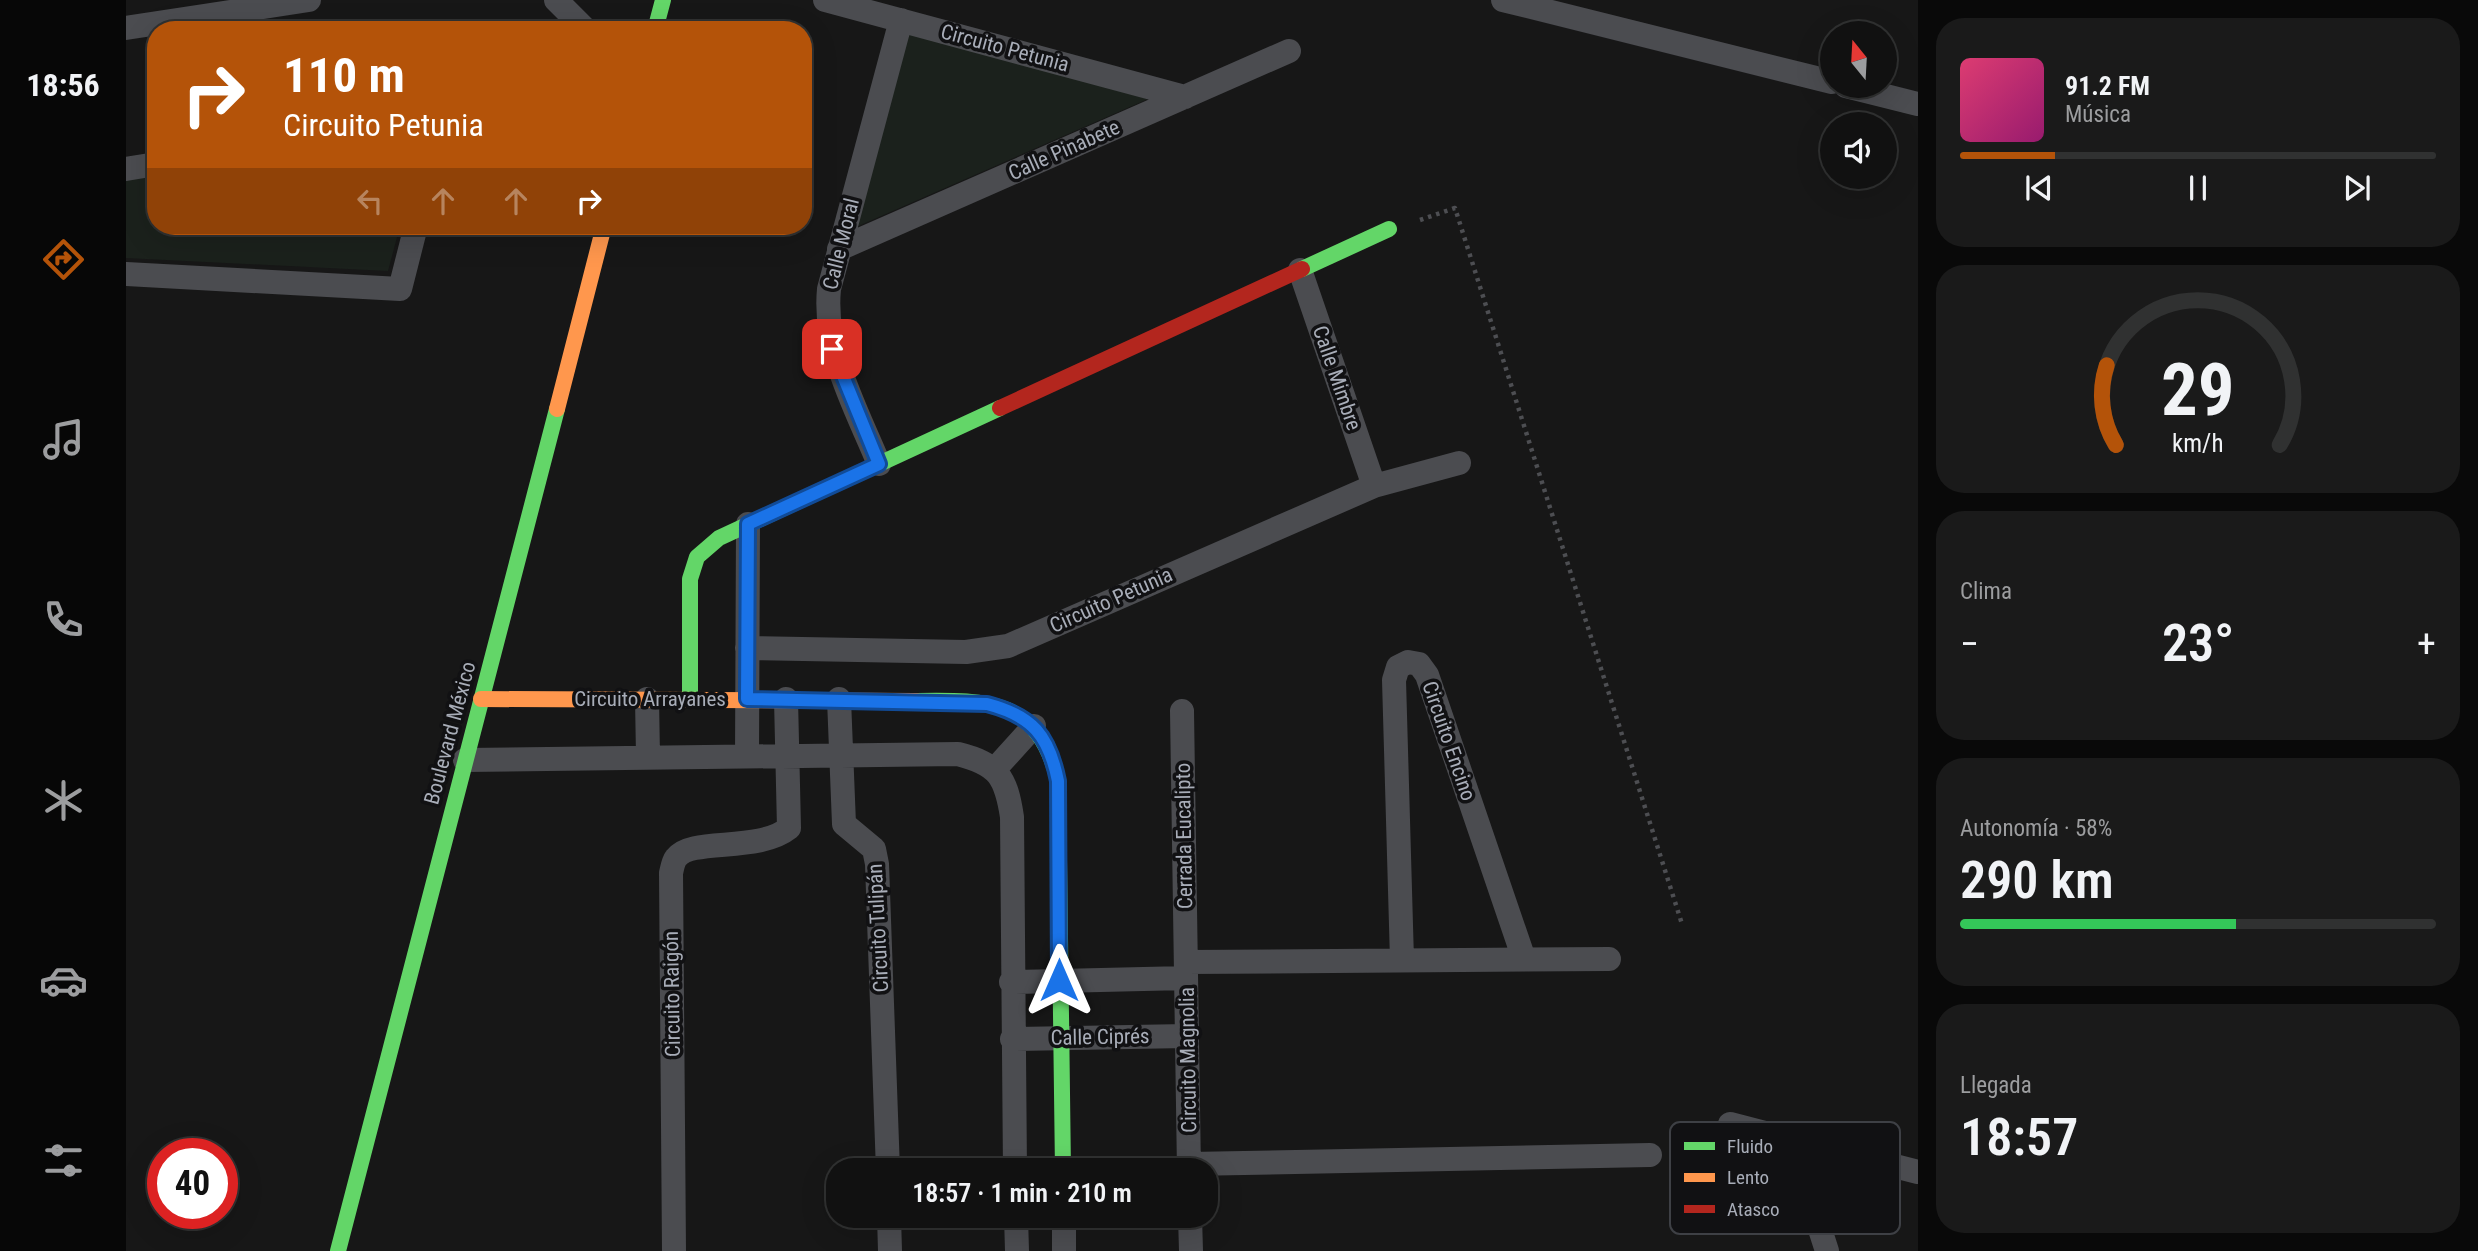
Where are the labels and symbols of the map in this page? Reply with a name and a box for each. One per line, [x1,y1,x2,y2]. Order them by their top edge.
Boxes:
street label: Circuito Petunia [938,19,1072,77]
north arrow [1820,21,1897,98]
street label: Calle Pinabete [1005,115,1123,185]
street label: Calle Moral [818,196,864,292]
pin [802,319,862,379]
street label: Calle Mimbre [1308,322,1366,434]
street label: Circuito Petunia [1046,562,1176,638]
street label: Boulevard México [419,659,481,807]
street label: Circuito Encino [1417,678,1481,804]
street label: Circuito Arrayanes [574,687,726,711]
street label: Cerrada Eucalipto [1171,763,1197,909]
street label: Circuito Tulipán [863,863,893,993]
street label: Circuito Raigón [659,931,685,1057]
position arrow [1022,943,1096,1017]
street label: Circuito Magnolia [1175,987,1201,1133]
street label: Calle Ciprés [1050,1024,1150,1050]
legend [1670,1122,1900,1234]
text: Fluido [1727,1135,1773,1158]
speed limit sign: 40 [147,1138,238,1229]
text: Lento [1727,1166,1769,1189]
text: Atasco [1727,1198,1780,1221]

